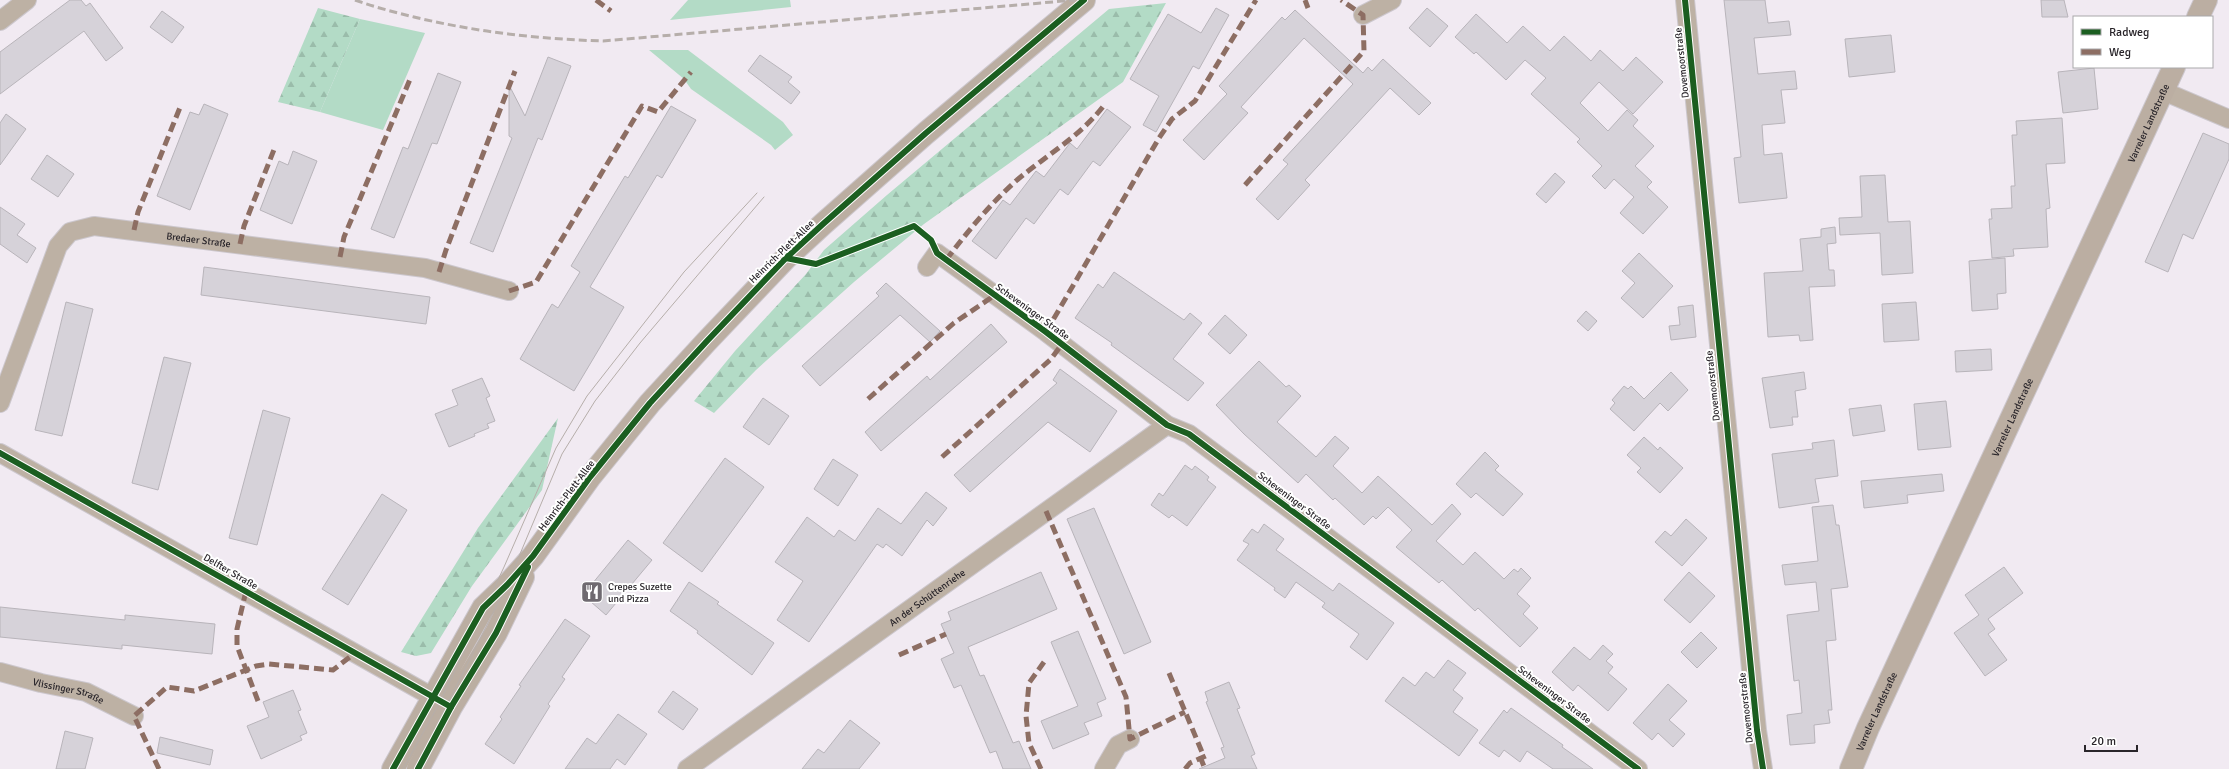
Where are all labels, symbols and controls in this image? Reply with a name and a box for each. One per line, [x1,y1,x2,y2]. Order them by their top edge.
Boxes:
legend [2073,16,2213,68]
text: Radweg [2109,25,2149,40]
street label: Dovemoorstraße [1672,27,1692,99]
text: Weg [2109,45,2131,60]
street label: Varreler Landstraße [2126,82,2172,165]
street label: Heinrich-Plett-Allee [747,218,817,286]
street label: Bredaer Straße [166,230,231,250]
street label: Scheveninger Straße [993,281,1072,343]
street label: Dovemoorstraße [1703,350,1723,422]
street label: Varreler Landstraße [1989,376,2036,459]
street label: Heinrich-Plett-Allee [536,458,597,533]
street label: Scheveninger Straße [1255,469,1333,532]
street label: Delfter Straße [201,551,260,592]
street label: An der Schüttenriehe [887,567,968,629]
restaurant icon: Crepes Suzette und Pizza [579,579,605,605]
place label: Crepes Suzette und Pizza [608,581,672,605]
street label: Scheveninger Straße [1515,663,1593,726]
street label: Varreler Landstraße [1854,670,1900,753]
street label: Dovemoorstraße [1736,672,1756,744]
street label: Vlissinger Straße [31,676,106,707]
scale bar [2085,727,2137,753]
text: 20 m [2091,734,2116,749]

